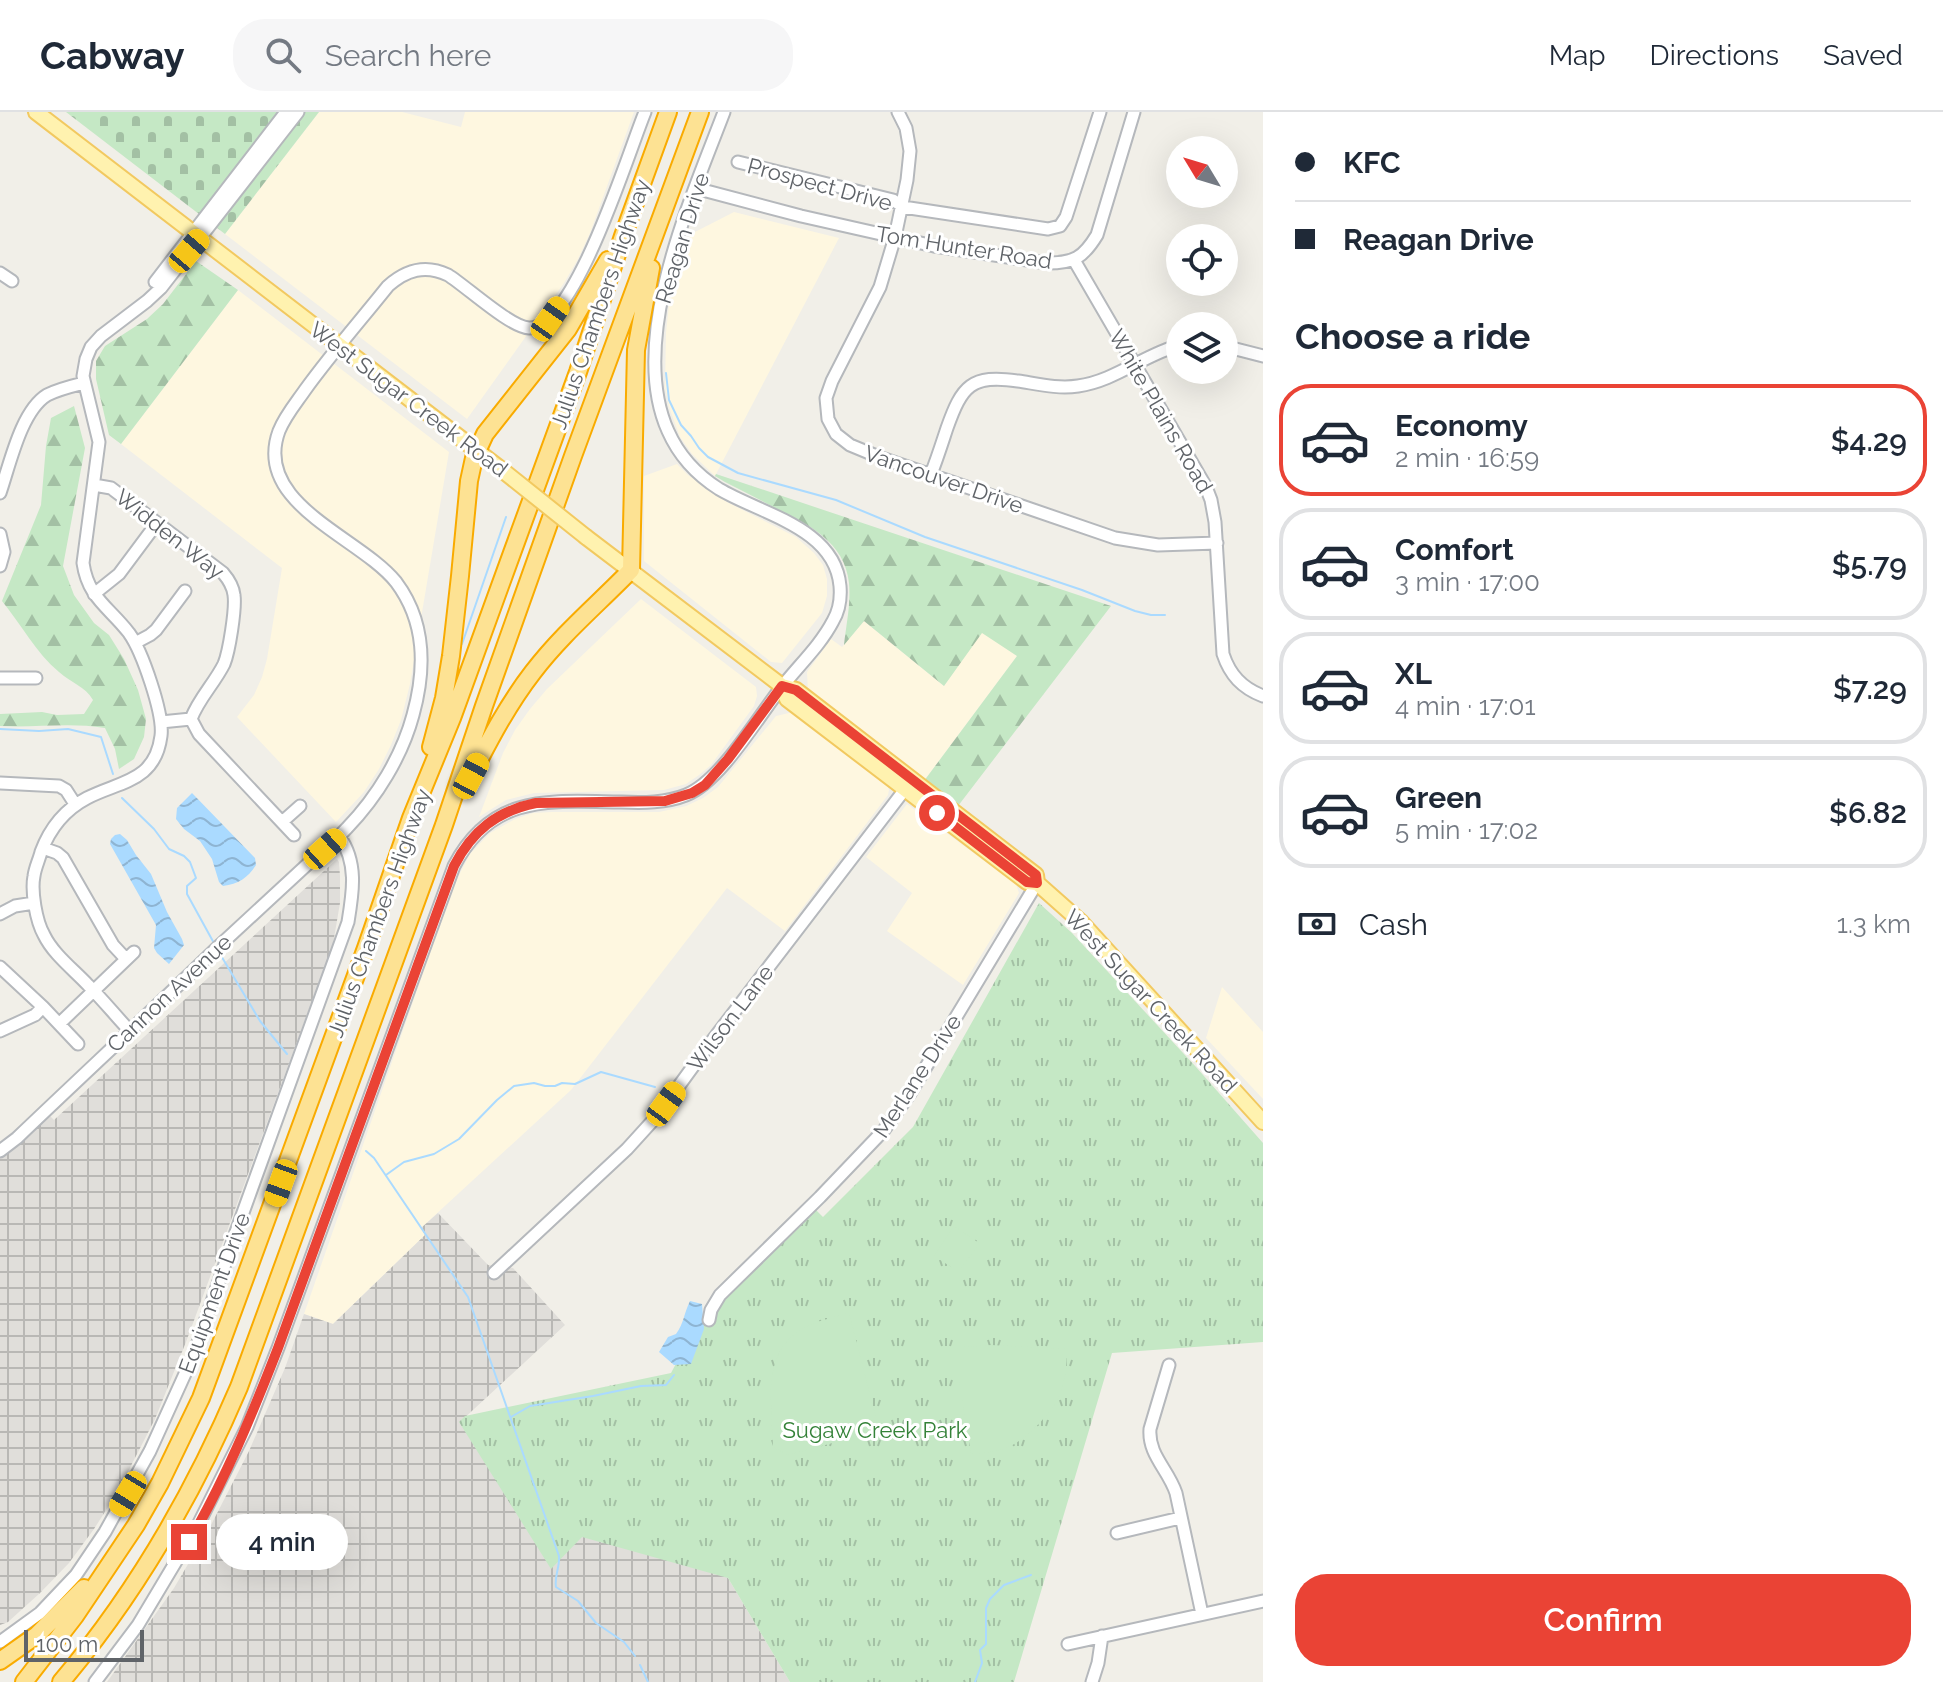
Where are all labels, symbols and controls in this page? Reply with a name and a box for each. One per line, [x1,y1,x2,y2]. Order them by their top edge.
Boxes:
search box [233,19,793,91]
text: Cabway [40,33,185,78]
icon: search [261,33,305,77]
text: Search here [325,38,491,73]
text: Map [1549,39,1606,72]
text: Directions [1650,39,1779,72]
text: Saved [1823,39,1903,72]
north arrow [1166,136,1238,208]
map controls [1166,136,1238,384]
text: KFC [1343,145,1401,180]
street label: Prospect Drive [745,152,895,216]
street label: Reagan Drive [650,169,714,307]
street label: Julius Chambers Highway [545,176,655,432]
street label: Tom Hunter Road [874,220,1054,274]
text: Reagan Drive [1343,222,1534,257]
button: locate [1166,224,1238,296]
car [164,225,214,277]
car [526,292,574,346]
button: layers [1166,312,1238,384]
text: Choose a ride [1295,315,1530,357]
street label: West Sugar Creek Road [305,316,513,482]
street label: White Plains Road [1104,325,1218,497]
icon: car [1299,404,1371,476]
text: Economy [1395,408,1528,443]
text: $4.29 [1831,423,1907,458]
street label: Vancouver Drive [861,440,1027,518]
text: 2 min · 16:59 [1395,443,1539,473]
street label: Widden Way [110,483,230,585]
icon: car [1299,528,1371,600]
text: Comfort [1395,532,1514,567]
text: $5.79 [1832,547,1907,582]
text: 3 min · 17:00 [1395,567,1540,597]
icon: car [1299,652,1371,724]
text: XL [1395,656,1432,691]
text: $7.29 [1833,671,1907,706]
text: 4 min · 17:01 [1395,691,1536,721]
car [449,749,493,803]
icon: car [1299,776,1371,848]
text: Green [1395,780,1482,815]
street label: Julius Chambers Highway [322,785,436,1041]
route start [919,795,955,831]
text: $6.82 [1829,795,1907,830]
text: 5 min · 17:02 [1395,815,1538,845]
car [299,824,351,874]
icon: cash [1295,902,1339,946]
street label: West Sugar Creek Road [1059,904,1243,1098]
text: Cash [1359,907,1428,942]
text: 1.3 km [1837,909,1911,939]
street label: Cannon Avenue [101,929,237,1057]
street label: Wilson Lane [682,960,778,1076]
street label: Merlane Drive [868,1009,966,1142]
car [642,1078,690,1130]
car [262,1156,300,1210]
street label: Equipment Drive [173,1209,255,1377]
park label: Sugaw Creek Park [782,1417,968,1443]
car [105,1467,151,1521]
callout: 4 min [217,1514,349,1570]
route end [171,1524,207,1560]
text: 4 min [248,1527,316,1557]
button: Confirm [1295,1574,1911,1666]
scale bar [24,1626,144,1662]
text: 100 m [36,1631,98,1657]

